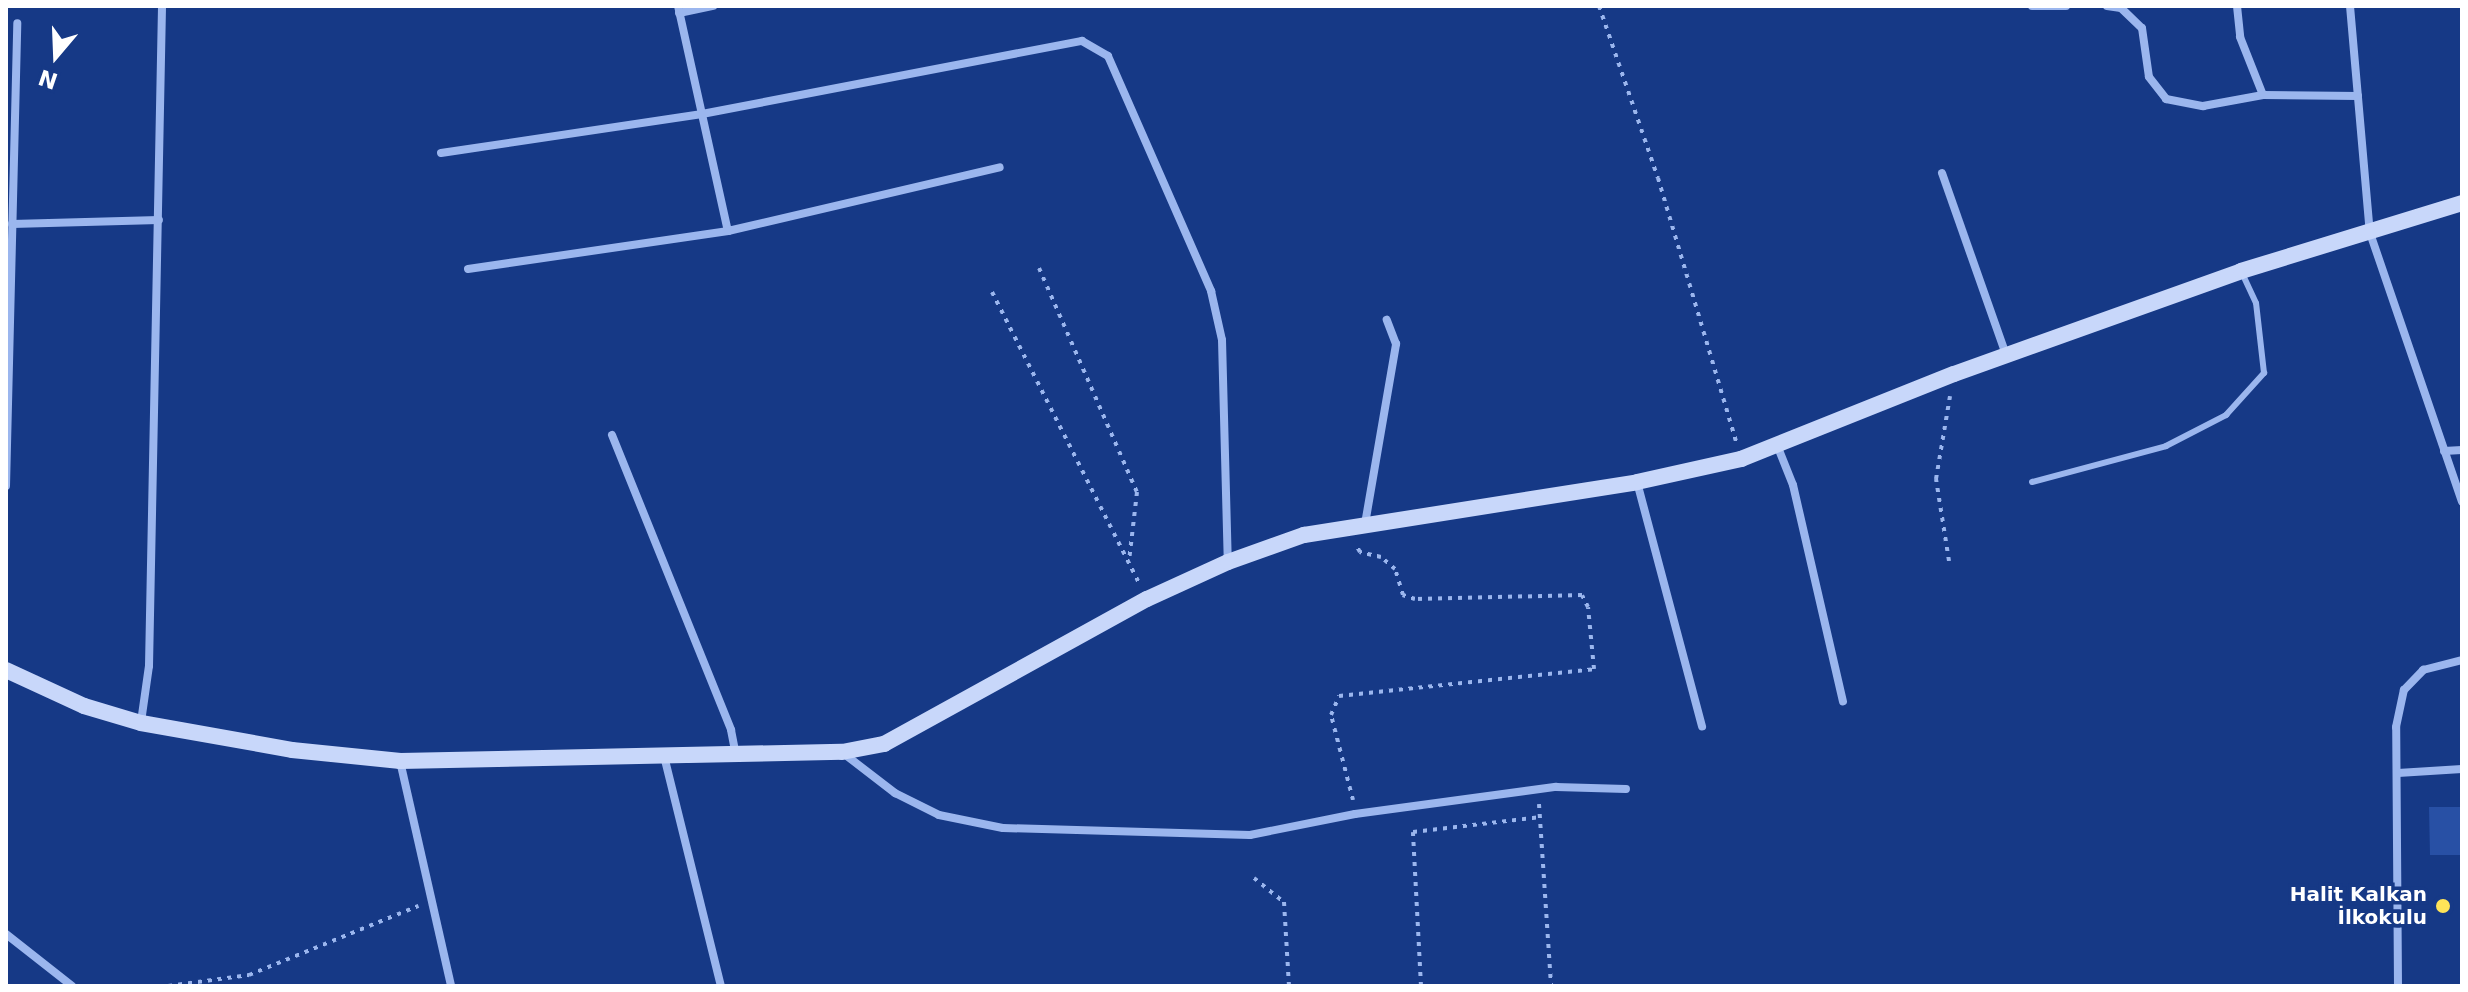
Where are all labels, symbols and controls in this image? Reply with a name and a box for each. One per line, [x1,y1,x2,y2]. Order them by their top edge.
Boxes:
north arrow [16,16,96,96]
text: N [35,64,61,94]
place label: Halit Kalkan İlkokulu [2290,882,2427,929]
marker: Halit Kalkan İlkokulu [2434,897,2452,915]

